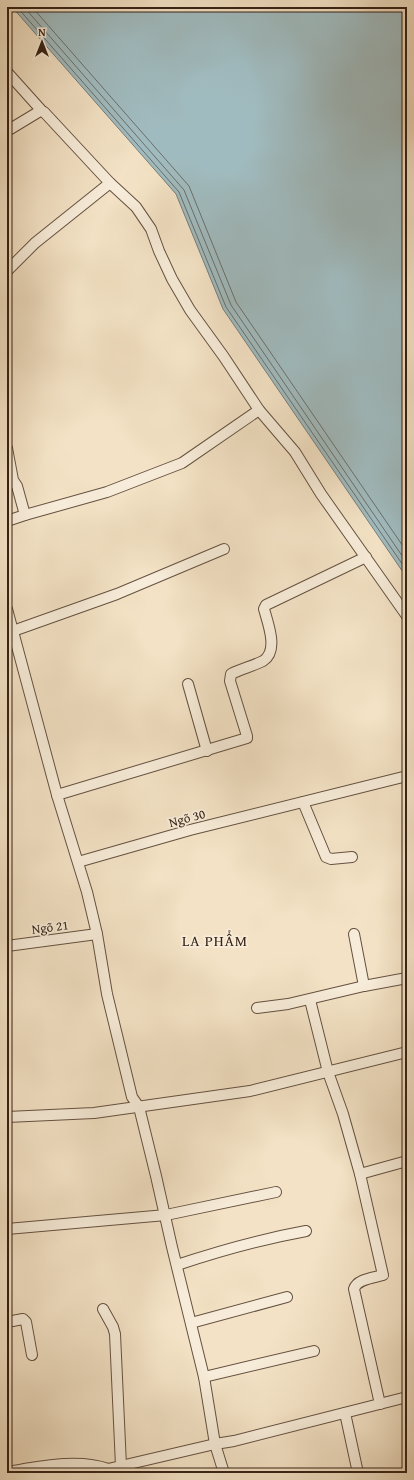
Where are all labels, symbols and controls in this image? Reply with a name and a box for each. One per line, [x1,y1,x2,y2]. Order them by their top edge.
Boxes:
north arrow [22,22,62,62]
text: N [38,24,46,40]
street label: Ngõ 30 [167,804,207,832]
street label: Ngõ 21 [30,915,70,939]
district label: LA PHẨM [182,930,248,951]

